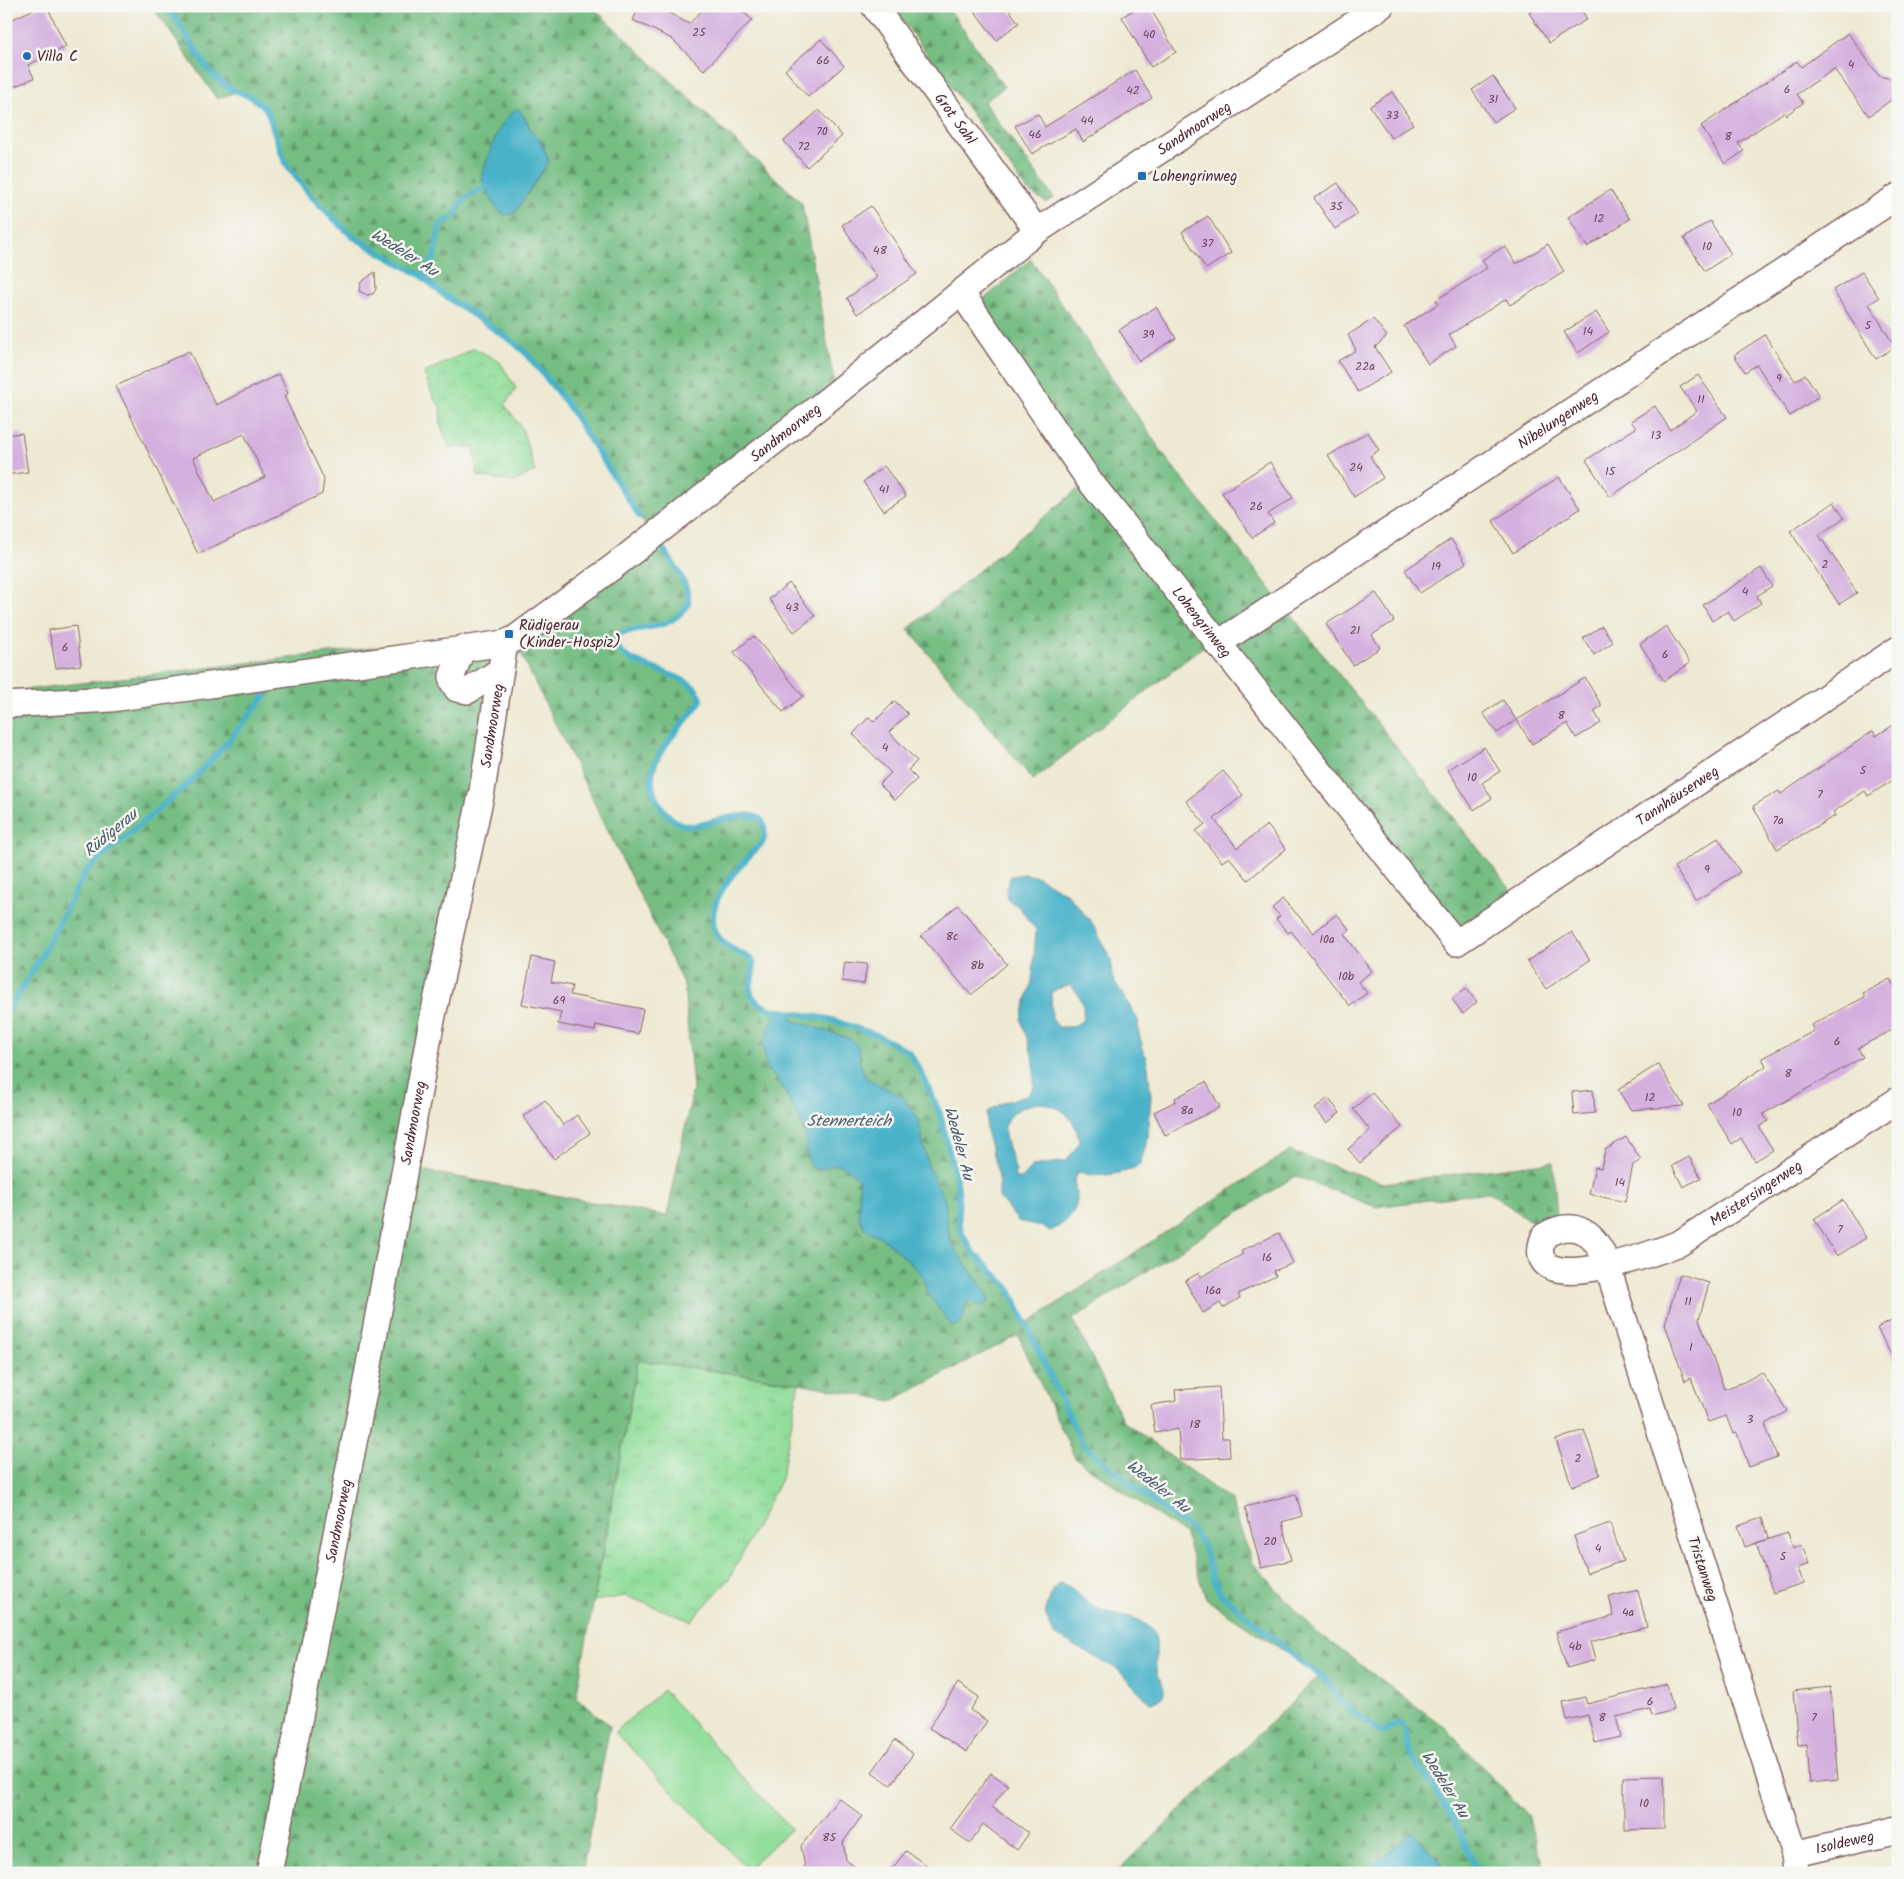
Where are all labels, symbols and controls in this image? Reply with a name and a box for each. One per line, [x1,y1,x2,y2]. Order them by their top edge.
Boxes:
house number: 25 [692,23,707,42]
house number: 40 [1143,25,1155,44]
place label: Villa C [37,45,78,69]
marker: Villa C [21,50,33,62]
house number: 66 [816,51,830,70]
house number: 4 [1848,55,1855,74]
house number: 6 [1784,80,1790,99]
house number: 42 [1126,81,1140,100]
street label: Grot Sahl [928,88,982,151]
house number: 31 [1488,90,1499,109]
street label: Sandmoorweg [1152,96,1237,162]
house number: 33 [1385,106,1399,125]
house number: 44 [1080,111,1094,130]
house number: 70 [816,122,828,141]
house number: 46 [1028,125,1042,144]
house number: 8 [1724,127,1732,146]
house number: 72 [798,137,810,156]
place label: Lohengrinweg [1152,165,1237,189]
marker: Lohengrinweg [1136,170,1148,182]
house number: 35 [1329,197,1344,216]
house number: 12 [1594,209,1604,228]
water label: Wedeler Au [366,223,445,285]
house number: 37 [1201,234,1214,253]
house number: 10 [1702,237,1712,256]
house number: 48 [873,241,888,260]
house number: 5 [1865,316,1873,335]
house number: 14 [1583,322,1594,341]
house number: 39 [1142,325,1154,344]
house number: 22a [1355,357,1375,376]
house number: 9 [1776,369,1782,388]
street label: Nibelungenweg [1513,385,1604,456]
house number: 11 [1697,390,1705,409]
street label: Sandmoorweg [745,398,827,469]
house number: 13 [1651,426,1661,445]
house number: 24 [1349,458,1363,477]
house number: 15 [1605,462,1617,481]
house number: 41 [879,480,889,499]
house number: 26 [1249,497,1263,516]
house number: 2 [1822,555,1829,574]
house number: 19 [1431,557,1441,576]
street label: Lohengrinweg [1165,582,1237,664]
house number: 4 [1742,582,1749,601]
house number: 43 [785,598,799,617]
place label: Rüdigerau (Kinder-Hospiz) [519,614,621,655]
house number: 21 [1350,621,1361,640]
marker: Rüdigerau (Kinder-Hospiz) [503,628,515,640]
house number: 6 [62,638,68,657]
house number: 6 [1662,645,1668,664]
street label: Sandmoorweg [475,682,512,770]
house number: 8 [1557,706,1565,725]
house number: 4 [882,738,889,757]
street label: Tannhäuserweg [1631,760,1724,833]
house number: 5 [1860,761,1868,780]
house number: 10 [1467,768,1477,787]
house number: 7 [1817,785,1823,804]
water label: Rüdigerau [78,801,145,863]
house number: 7a [1772,811,1784,830]
house number: 9 [1704,860,1710,879]
house number: 8c [946,927,958,946]
house number: 10a [1319,930,1335,949]
house number: 8b [970,956,984,975]
house number: 10b [1338,967,1355,986]
house number: 69 [553,991,565,1010]
house number: 6 [1834,1032,1840,1051]
house number: 8 [1784,1064,1792,1083]
street label: Sandmoorweg [395,1079,434,1167]
house number: 12 [1645,1088,1655,1107]
house number: 8a [1181,1101,1194,1120]
house number: 10 [1732,1103,1742,1122]
water label: Wedeler Au [937,1104,981,1185]
water label: Stennerteich [807,1109,893,1134]
street label: Meistersingerweg [1705,1155,1808,1234]
house number: 14 [1615,1173,1626,1192]
house number: 7 [1837,1220,1843,1239]
house number: 16 [1262,1248,1272,1267]
house number: 16a [1205,1281,1221,1300]
house number: 11 [1684,1292,1692,1311]
house number: 1 [1689,1338,1693,1357]
house number: 3 [1747,1410,1754,1429]
house number: 18 [1190,1415,1201,1434]
house number: 2 [1575,1449,1582,1468]
water label: Wedeler Au [1121,1454,1197,1522]
street label: Sandmoorweg [320,1477,360,1565]
house number: 20 [1264,1532,1276,1551]
street label: Tristanweg [1680,1533,1724,1605]
house number: 4 [1595,1539,1602,1558]
house number: 5 [1780,1547,1788,1566]
house number: 4a [1622,1603,1634,1622]
house number: 4b [1569,1637,1582,1656]
house number: 6 [1647,1692,1653,1711]
house number: 8 [1598,1708,1606,1727]
house number: 7 [1811,1708,1817,1727]
water label: Wedeler Au [1414,1746,1476,1825]
house number: 10 [1639,1794,1649,1813]
street label: Isoldeweg [1813,1825,1877,1862]
house number: 85 [822,1828,837,1847]

